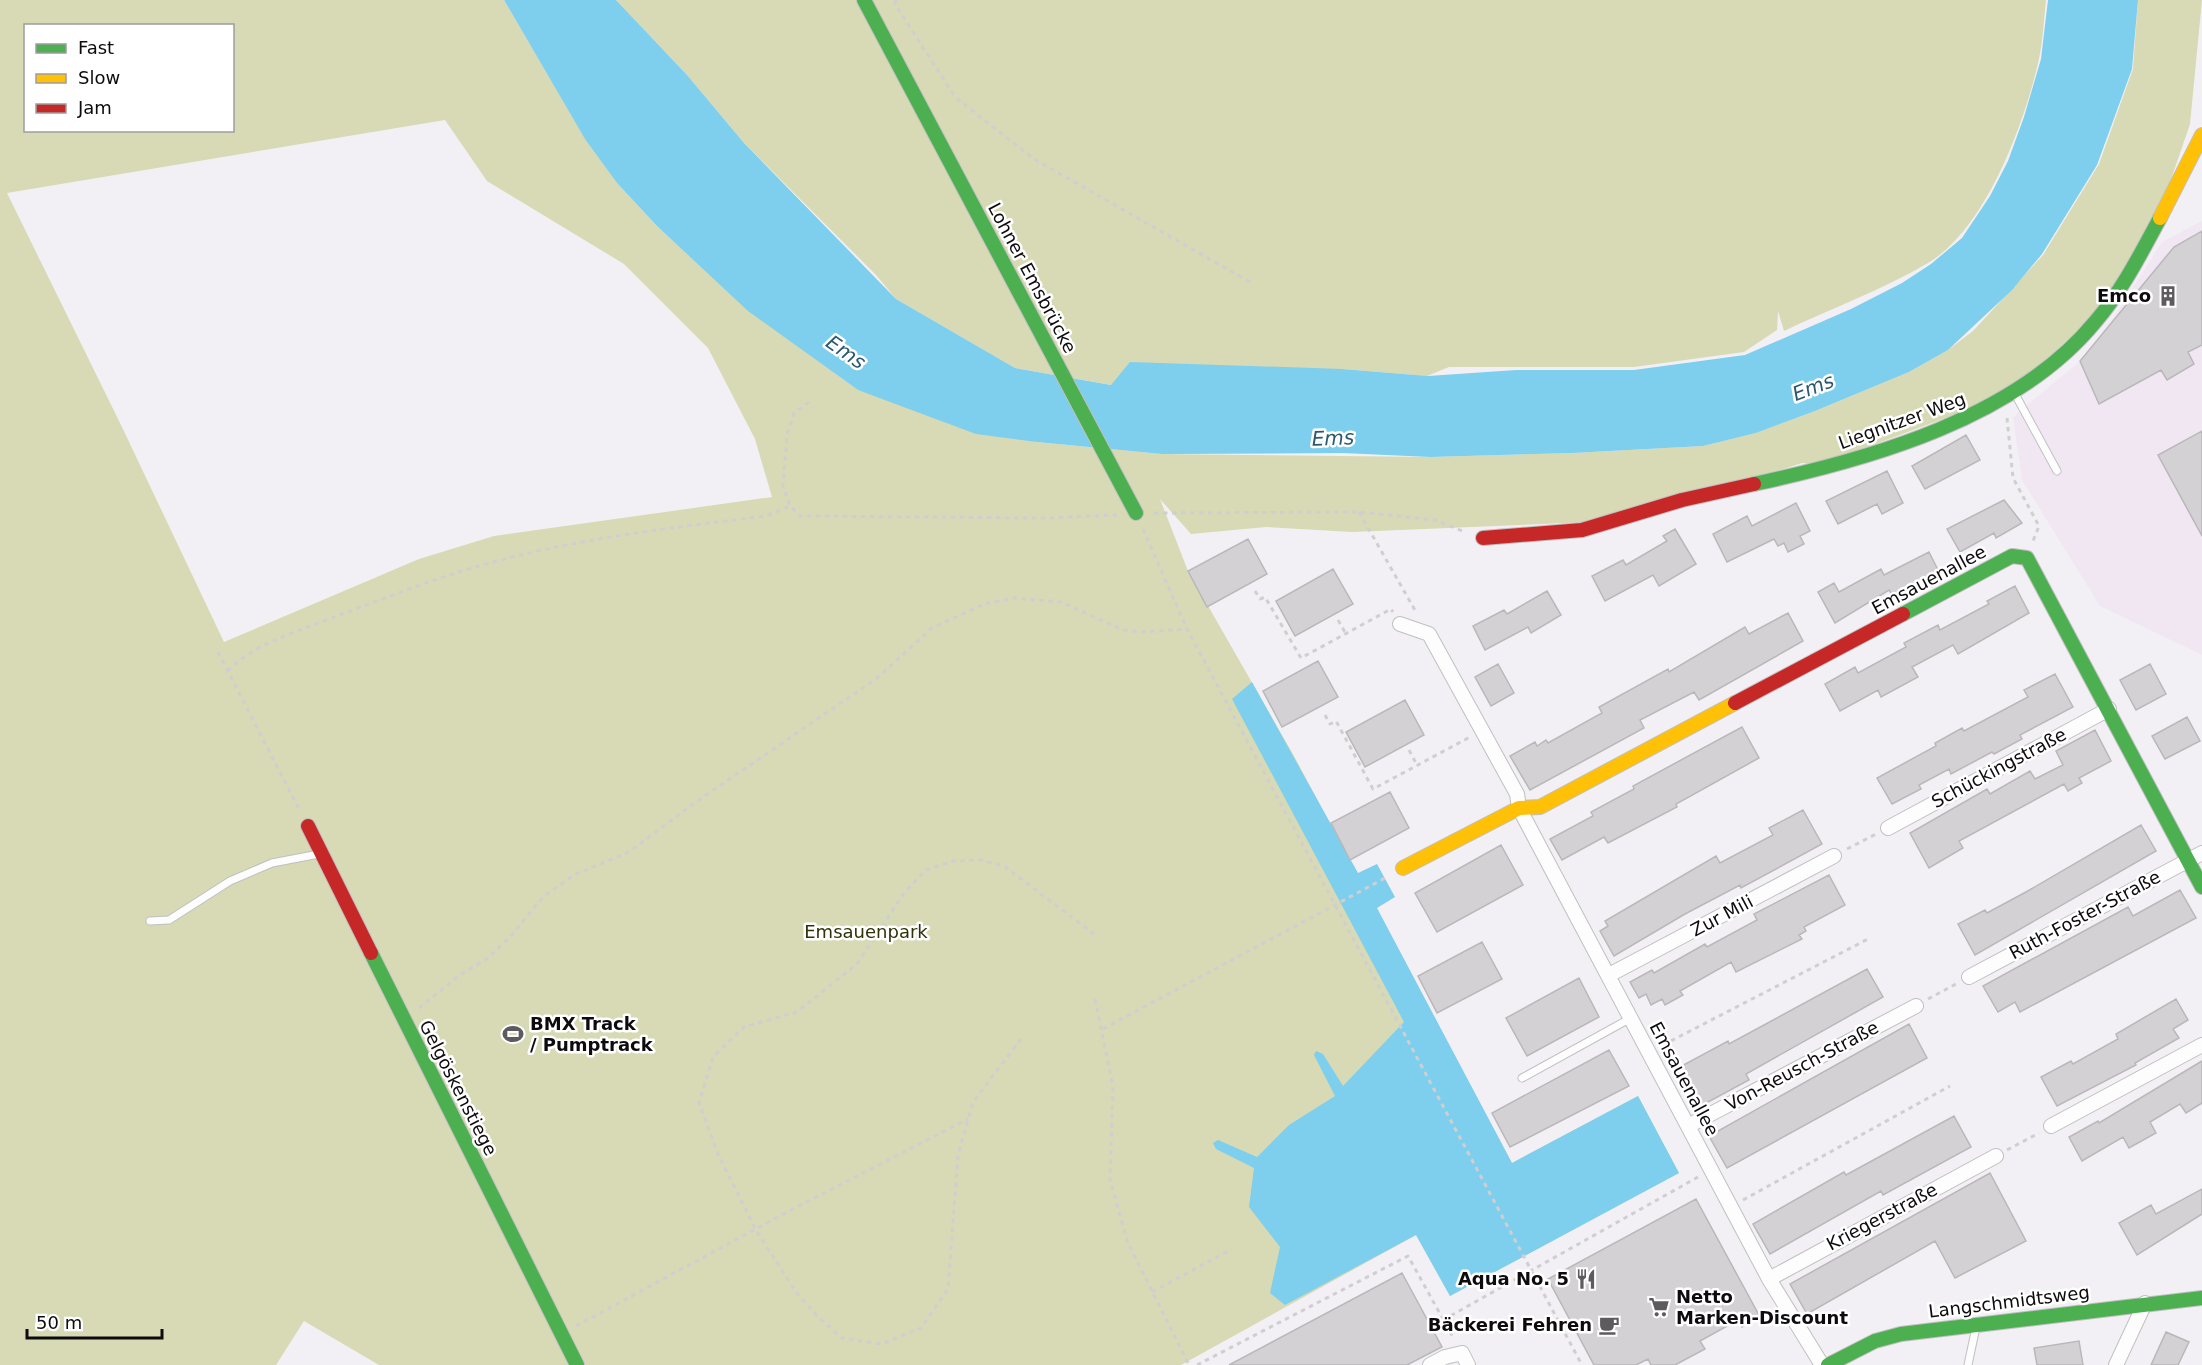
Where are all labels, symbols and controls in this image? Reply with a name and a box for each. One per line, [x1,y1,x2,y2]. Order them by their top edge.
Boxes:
legend [24,24,234,132]
text: Fast [78,37,114,58]
text: Slow [78,67,120,88]
text: Jam [77,97,112,118]
street label: Lohner Emsbrücke [984,199,1081,356]
building icon: Emco [2156,284,2180,308]
place label: Emco [2097,285,2151,306]
water label: Ems [822,330,870,374]
water label: Ems [1789,368,1837,406]
street label: Liegnitzer Weg [1835,388,1968,453]
water label: Ems [1311,425,1355,451]
street label: Emsauenallee [1868,541,1989,618]
street label: Schückingstraße [1928,723,2070,812]
street label: Ruth-Foster-Straße [2006,866,2164,963]
street label: Zur Mili [1687,890,1756,941]
park label: Emsauenpark [804,921,928,942]
place label: BMX Track / Pumptrack [530,1013,654,1055]
street label: Von-Reusch-Straße [1722,1016,1882,1115]
street label: Gelgöskenstiege [415,1017,502,1159]
street label: Emsauenallee [1646,1018,1723,1139]
sports icon: BMX Track / Pumptrack [501,1022,525,1046]
street label: Kriegerstraße [1823,1179,1941,1255]
restaurant icon: Aqua No. 5 [1574,1267,1598,1291]
place label: Aqua No. 5 [1458,1268,1569,1289]
street label: Langschmidtsweg [1927,1281,2091,1322]
place label: Netto Marken-Discount [1676,1286,1848,1328]
supermarket icon: Netto Marken-Discount [1647,1295,1671,1319]
scale bar [27,1302,162,1340]
text: 50 m [36,1312,82,1333]
cafe icon: Bäckerei Fehren [1597,1313,1621,1337]
place label: Bäckerei Fehren [1428,1314,1592,1335]

